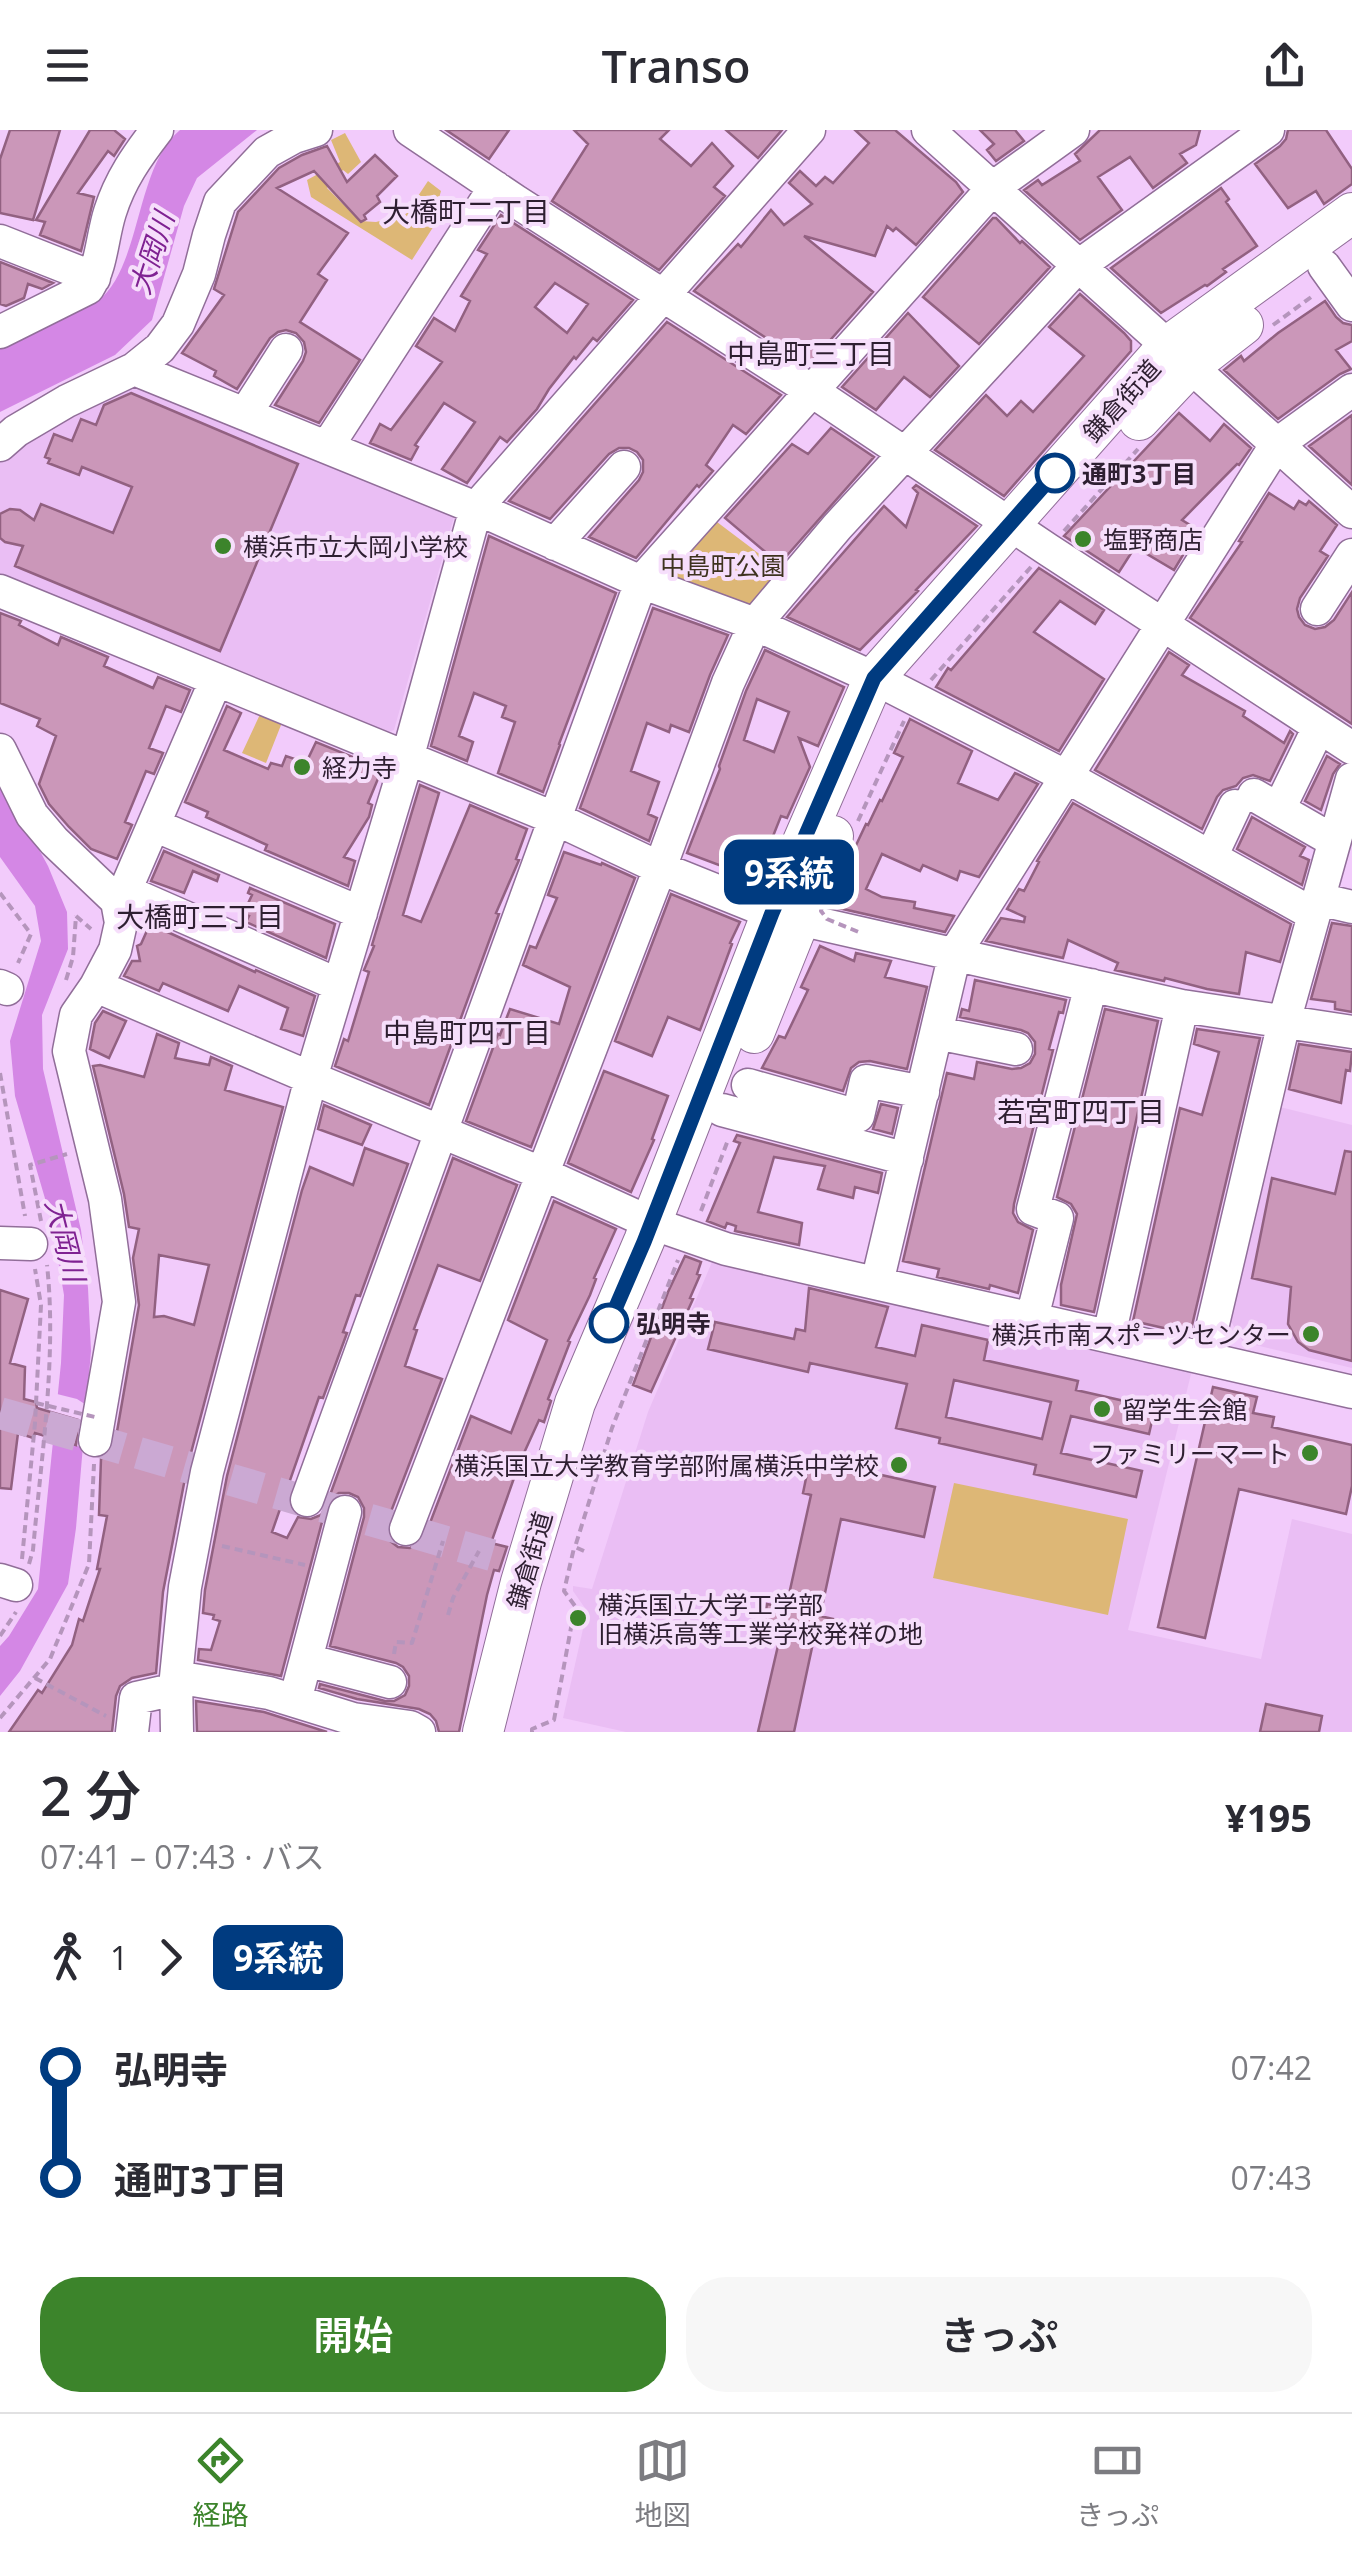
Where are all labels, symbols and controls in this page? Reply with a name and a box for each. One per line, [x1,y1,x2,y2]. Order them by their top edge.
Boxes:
text: Transo [602,35,750,96]
icon: menu [40,38,95,93]
icon: share [1257,38,1312,93]
district label: 大橋町二丁目 [382,192,550,230]
water label: 大岡川 [120,204,183,299]
district label: 中島町三丁目 [727,334,895,372]
street label: 鎌倉街道 [1075,351,1167,449]
marker: 通町3丁目 [1036,454,1074,492]
place label: 通町3丁目 [1082,456,1196,490]
place label: 塩野商店 [1103,522,1203,556]
marker: 塩野商店 [1072,528,1094,550]
place label: 横浜市立大岡小学校 [243,529,468,563]
marker: 横浜市立大岡小学校 [212,535,234,557]
park label: 中島町公園 [660,548,786,582]
place label: 経力寺 [322,750,397,784]
marker: 経力寺 [291,756,313,778]
line badge: 9系統 [732,840,846,904]
text: 9系統 [744,849,834,896]
district label: 大橋町三丁目 [116,897,284,935]
district label: 中島町四丁目 [383,1013,551,1051]
district label: 若宮町四丁目 [997,1092,1165,1130]
water label: 大岡川 [37,1195,95,1288]
marker: 弘明寺 [590,1304,628,1342]
place label: 弘明寺 [636,1306,711,1340]
place label: 横浜市南スポーツセンター [991,1317,1291,1351]
marker: 横浜市南スポーツセンター [1300,1323,1322,1345]
place label: 留学生会館 [1122,1392,1247,1426]
marker: 留学生会館 [1091,1398,1113,1420]
place label: ファミリーマート [1090,1436,1290,1470]
marker: ファミリーマート [1299,1442,1321,1464]
place label: 横浜国立大学教育学部附属横浜中学校 [454,1448,879,1482]
marker: 横浜国立大学教育学部附属横浜中学校 [888,1454,910,1476]
street label: 鎌倉街道 [499,1507,559,1613]
place label: 横浜国立大学工学部 旧横浜高等工業学校発祥の地 [598,1587,923,1650]
marker: 横浜国立大学工学部 旧横浜高等工業学校発祥の地 [567,1607,589,1629]
text: 2 分 [40,1757,141,1832]
text: ¥195 [1225,1791,1312,1843]
text: 07:41 – 07:43 · バス [40,1835,325,1878]
icon: walk [40,1930,95,1985]
icon: forward [143,1930,198,1985]
text: 9系統 [233,1934,323,1981]
text: 1 [110,1936,128,1979]
text: 弘明寺 [114,2043,228,2095]
text: 07:42 [1230,2046,1312,2089]
text: 通町3丁目 [114,2153,288,2205]
text: 07:43 [1230,2156,1312,2199]
button: 開始 [40,2277,666,2392]
button: きっぷ [686,2277,1312,2392]
tab: 経路 [193,2433,249,2533]
tab: 地図 [635,2433,691,2533]
tab: きっぷ [1076,2433,1159,2533]

